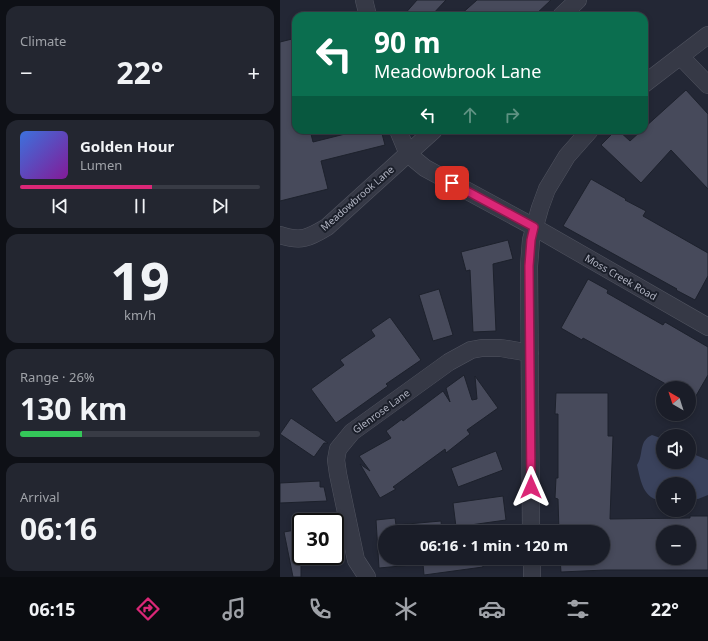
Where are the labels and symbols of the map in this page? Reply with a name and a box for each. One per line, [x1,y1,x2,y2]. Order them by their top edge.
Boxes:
street label: Meadowbrook Lane [317,162,397,234]
pin [435,166,469,200]
street label: Moss Creek Road [583,251,659,303]
north arrow [656,381,696,421]
street label: Glenrose Lane [350,385,413,436]
position arrow [510,466,552,508]
speed limit sign: 30 [292,513,344,565]

